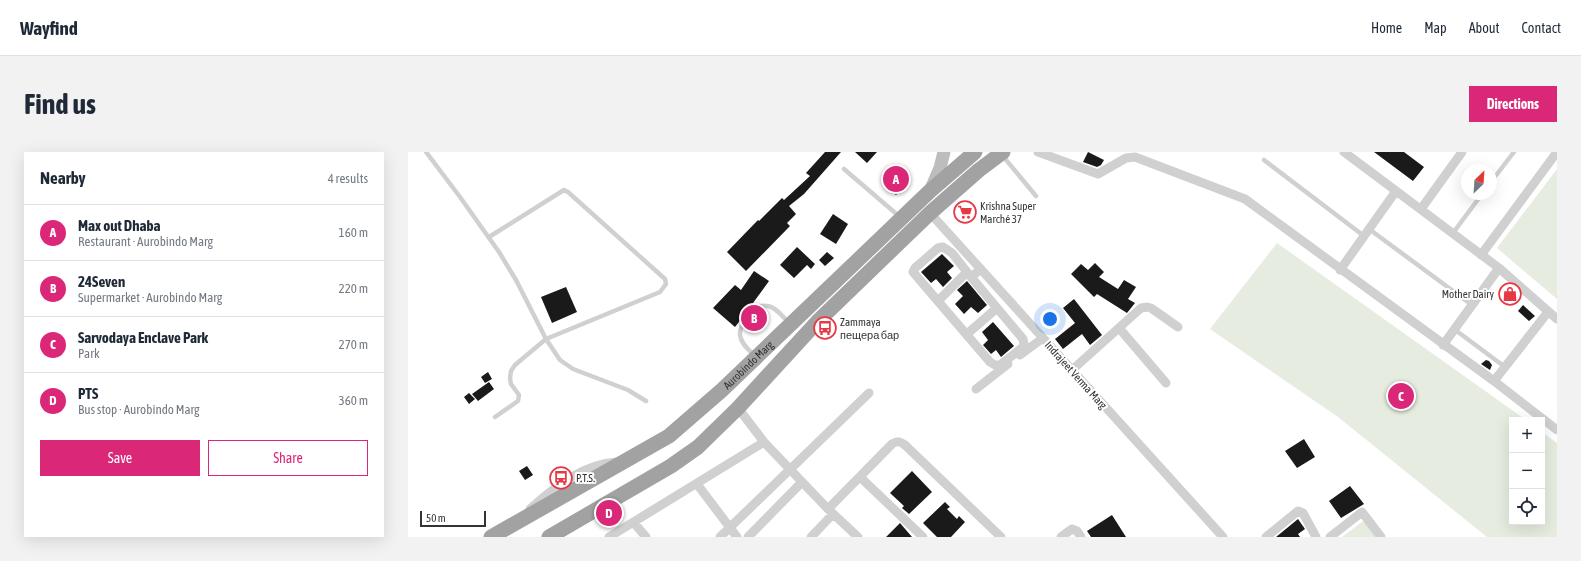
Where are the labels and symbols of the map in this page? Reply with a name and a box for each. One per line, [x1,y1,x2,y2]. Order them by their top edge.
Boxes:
pin: A [883,164,909,194]
north arrow [1461,164,1497,200]
supermarket icon: Krishna Super Marché 37 [952,199,978,225]
place label: Krishna Super Marché 37 [980,200,1036,225]
shop icon: Mother Dairy [1497,281,1523,307]
place label: Mother Dairy [1442,288,1494,300]
pin: B [741,303,767,333]
your location [1040,309,1060,329]
bus stop icon: Zammaya пещера бар [812,315,838,341]
place label: Zammaya пещера бар [840,316,899,341]
street label: Aurobindo Marg [721,338,776,392]
street label: Indrajeet Verma Marg [1043,339,1110,411]
pin: C [1388,381,1414,411]
bus stop icon: P.T.S. [548,465,574,491]
place label: P.T.S. [576,472,595,484]
pin: D [596,498,622,528]
scale bar [420,509,486,528]

